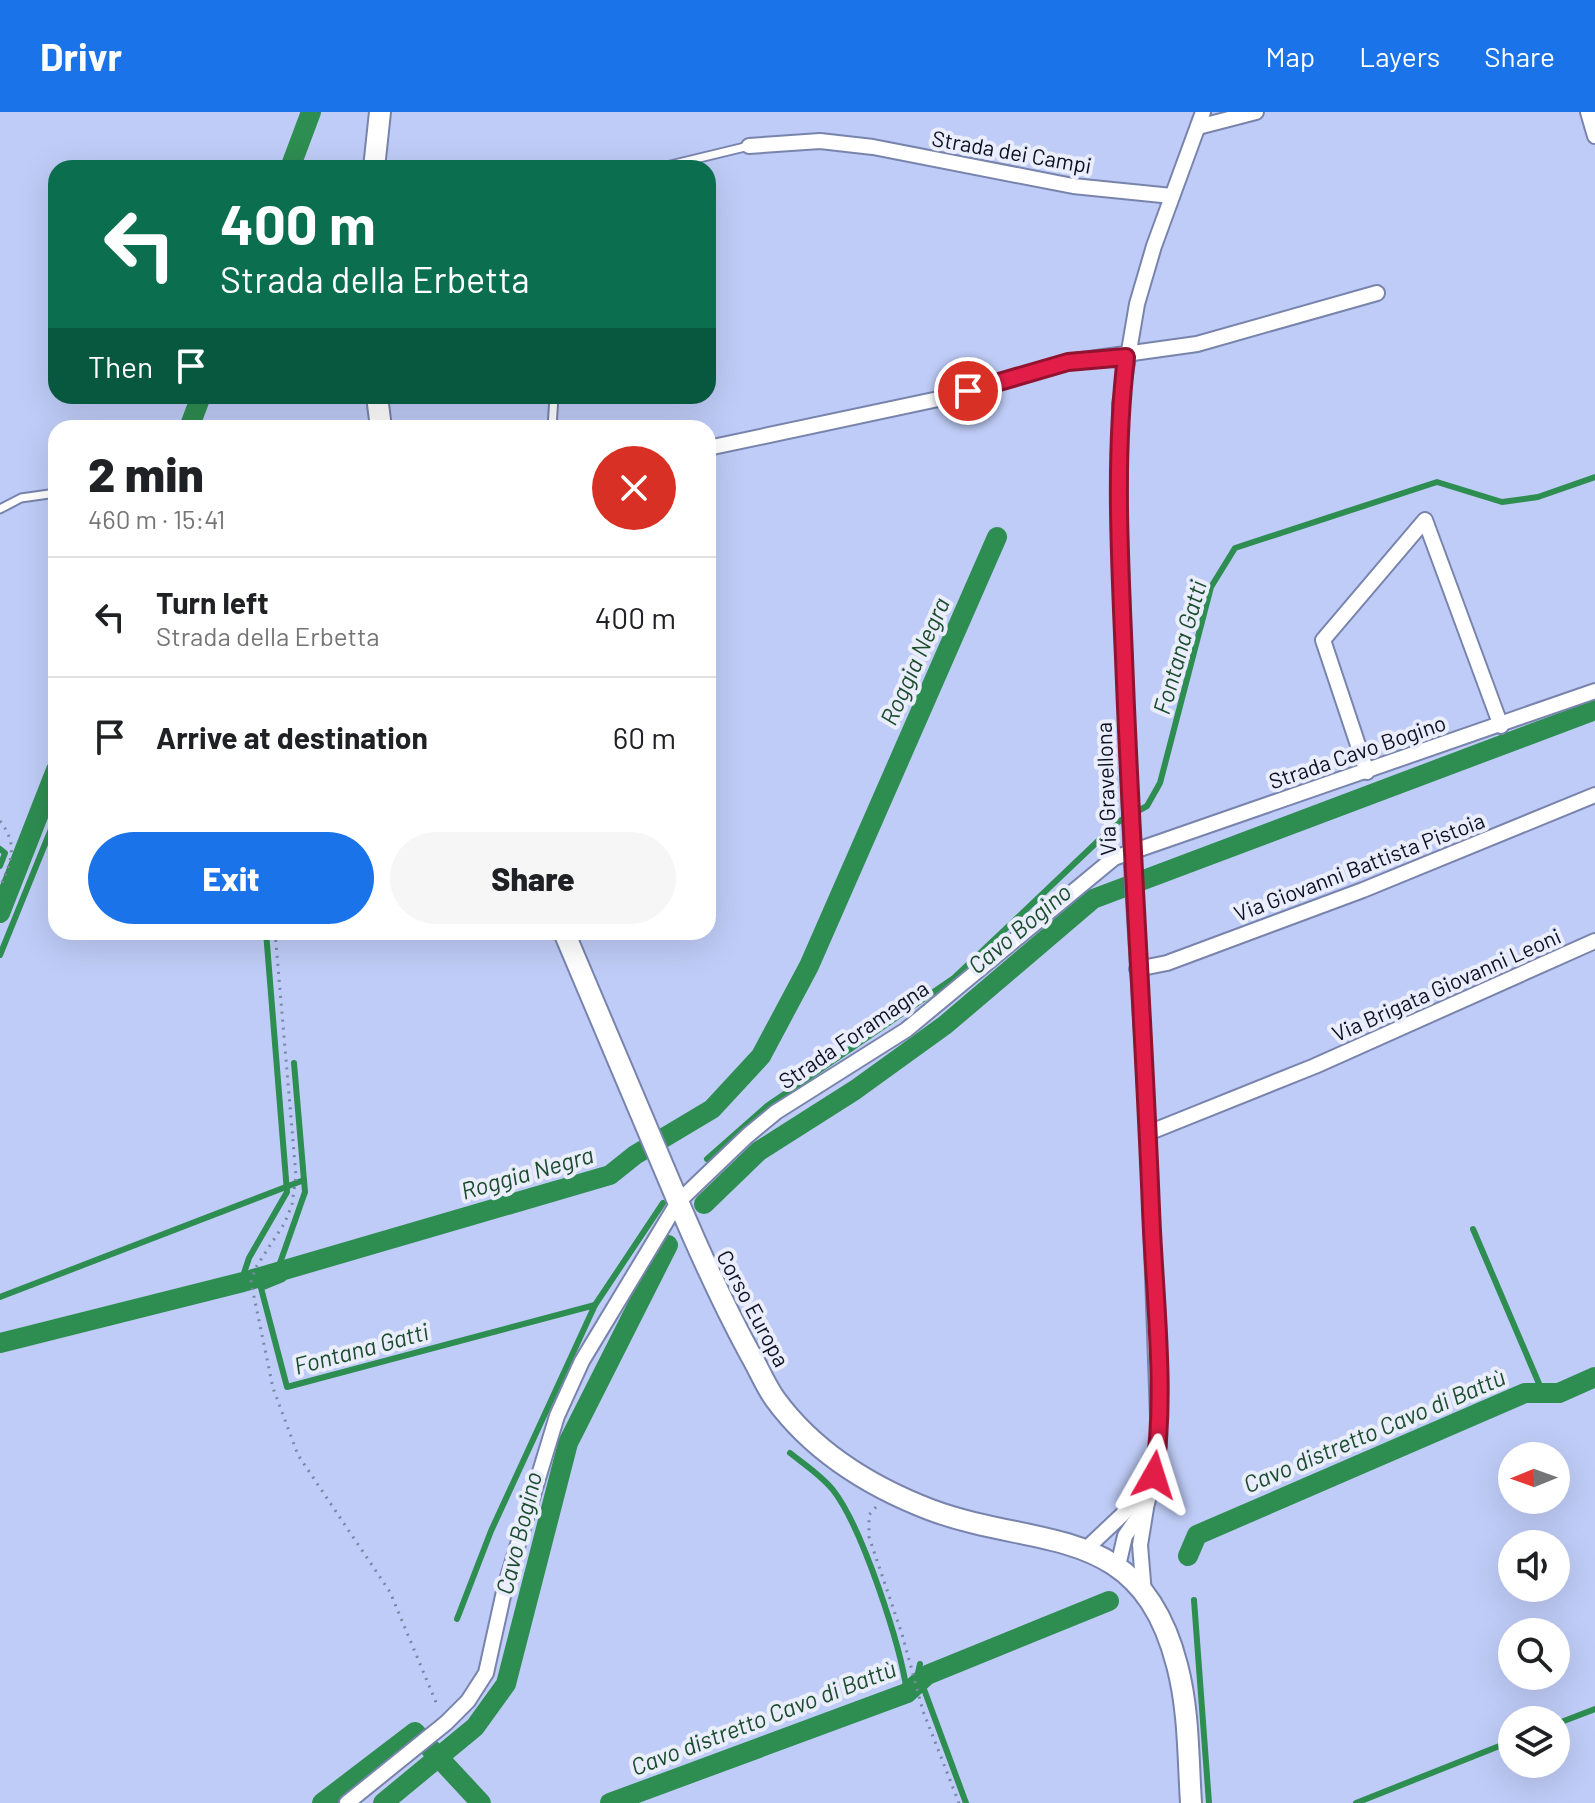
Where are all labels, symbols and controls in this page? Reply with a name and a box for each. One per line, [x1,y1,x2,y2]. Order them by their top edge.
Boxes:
text: Drivr [40,33,122,79]
text: Map [1265,39,1315,73]
text: Layers [1359,39,1440,73]
text: Share [1484,39,1555,73]
street label: Strada dei Campi [930,124,1094,178]
text: 400 m [220,189,376,256]
icon: left [88,192,192,296]
text: Strada della Erbetta [220,257,530,300]
icon: arrive [169,344,213,388]
text: Then [88,348,153,384]
pin [934,357,1002,425]
icon: arrive [946,369,990,413]
text: 2 min [88,444,204,502]
button: close [592,446,676,530]
text: 460 m · 15:41 [88,503,225,534]
water label: Fontana Gatti [1146,577,1212,717]
text: Turn left [156,584,269,620]
water label: Roggia Negra [873,593,955,729]
icon: left [88,595,132,639]
text: 400 m [595,599,676,635]
text: Strada della Erbetta [156,620,380,651]
street label: Strada Cavo Bogino [1265,709,1449,793]
icon: arrive [88,715,132,759]
text: Arrive at destination [156,719,428,755]
text: 60 m [613,719,676,755]
street label: Via Gravellona [1090,722,1120,856]
street label: Via Giovanni Battista Pistoia [1230,806,1488,926]
button: Exit [88,832,374,924]
button: Share [390,832,676,924]
water label: Cavo Bogino [962,877,1076,979]
street label: Via Brigata Giovanni Leoni [1328,922,1564,1046]
street label: Strada Foramagna [773,974,933,1094]
water label: Roggia Negra [457,1139,597,1205]
street label: Corso Europa [712,1245,796,1371]
water label: Fontana Gatti [291,1316,431,1380]
water label: Cavo distretto Cavo di Battù [1239,1362,1509,1498]
position arrow [1112,1433,1196,1517]
north arrow [1498,1442,1570,1514]
map controls [1498,1442,1570,1778]
water label: Cavo Bogino [489,1469,547,1597]
button: sound [1498,1530,1570,1602]
button: search [1498,1618,1570,1690]
water label: Cavo distretto Cavo di Battù [626,1653,900,1781]
button: layers [1498,1706,1570,1778]

